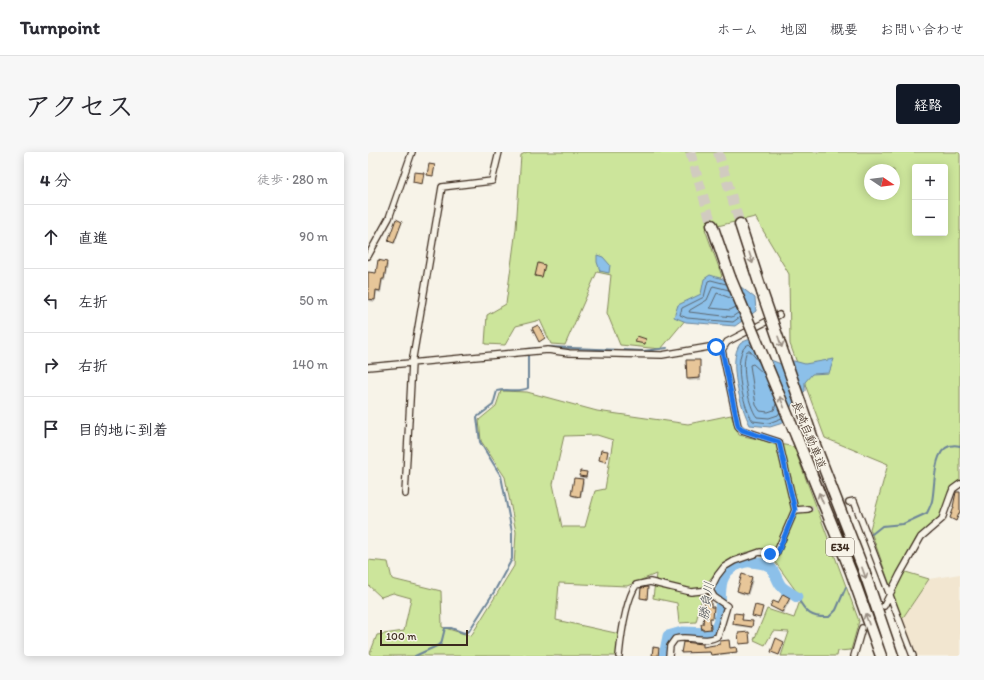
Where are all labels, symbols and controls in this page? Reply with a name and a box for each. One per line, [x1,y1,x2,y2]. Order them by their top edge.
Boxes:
text: Turnpoint [20,16,100,39]
text: ホーム [717,21,758,38]
text: 地図 [780,21,808,38]
text: 概要 [830,21,858,38]
text: お問い合わせ [880,21,964,38]
button: 経路 [896,84,960,124]
text: アクセス [24,89,134,123]
north arrow [864,164,900,200]
map controls [912,164,948,236]
button: + [912,164,948,200]
text: 4 分 [40,170,71,190]
text: 徒歩 · 280 m [257,172,328,187]
button: − [912,200,948,236]
icon: ahead [40,226,62,248]
text: 直進 [78,229,108,247]
text: 90 m [299,229,328,244]
one-way arrow [748,252,755,265]
icon: left [40,290,62,312]
text: 左折 [78,293,108,311]
text: 50 m [299,293,328,308]
one-way arrow [776,336,784,348]
route start [707,338,725,356]
icon: right [40,354,62,376]
text: 右折 [78,357,108,375]
text: 140 m [292,357,328,372]
one-way arrow [778,397,785,409]
street label: 長崎自動車道 [789,399,829,471]
icon: arrive [40,418,62,440]
text: 目的地に到着 [78,421,168,439]
one-way arrow [816,492,824,504]
road number: E34 [826,538,854,556]
route end [761,545,779,563]
one-way arrow [861,566,869,578]
water label: 勝負川 [696,581,716,621]
one-way arrow [863,614,871,626]
scale bar [380,628,468,647]
text: 100 m [386,630,416,643]

